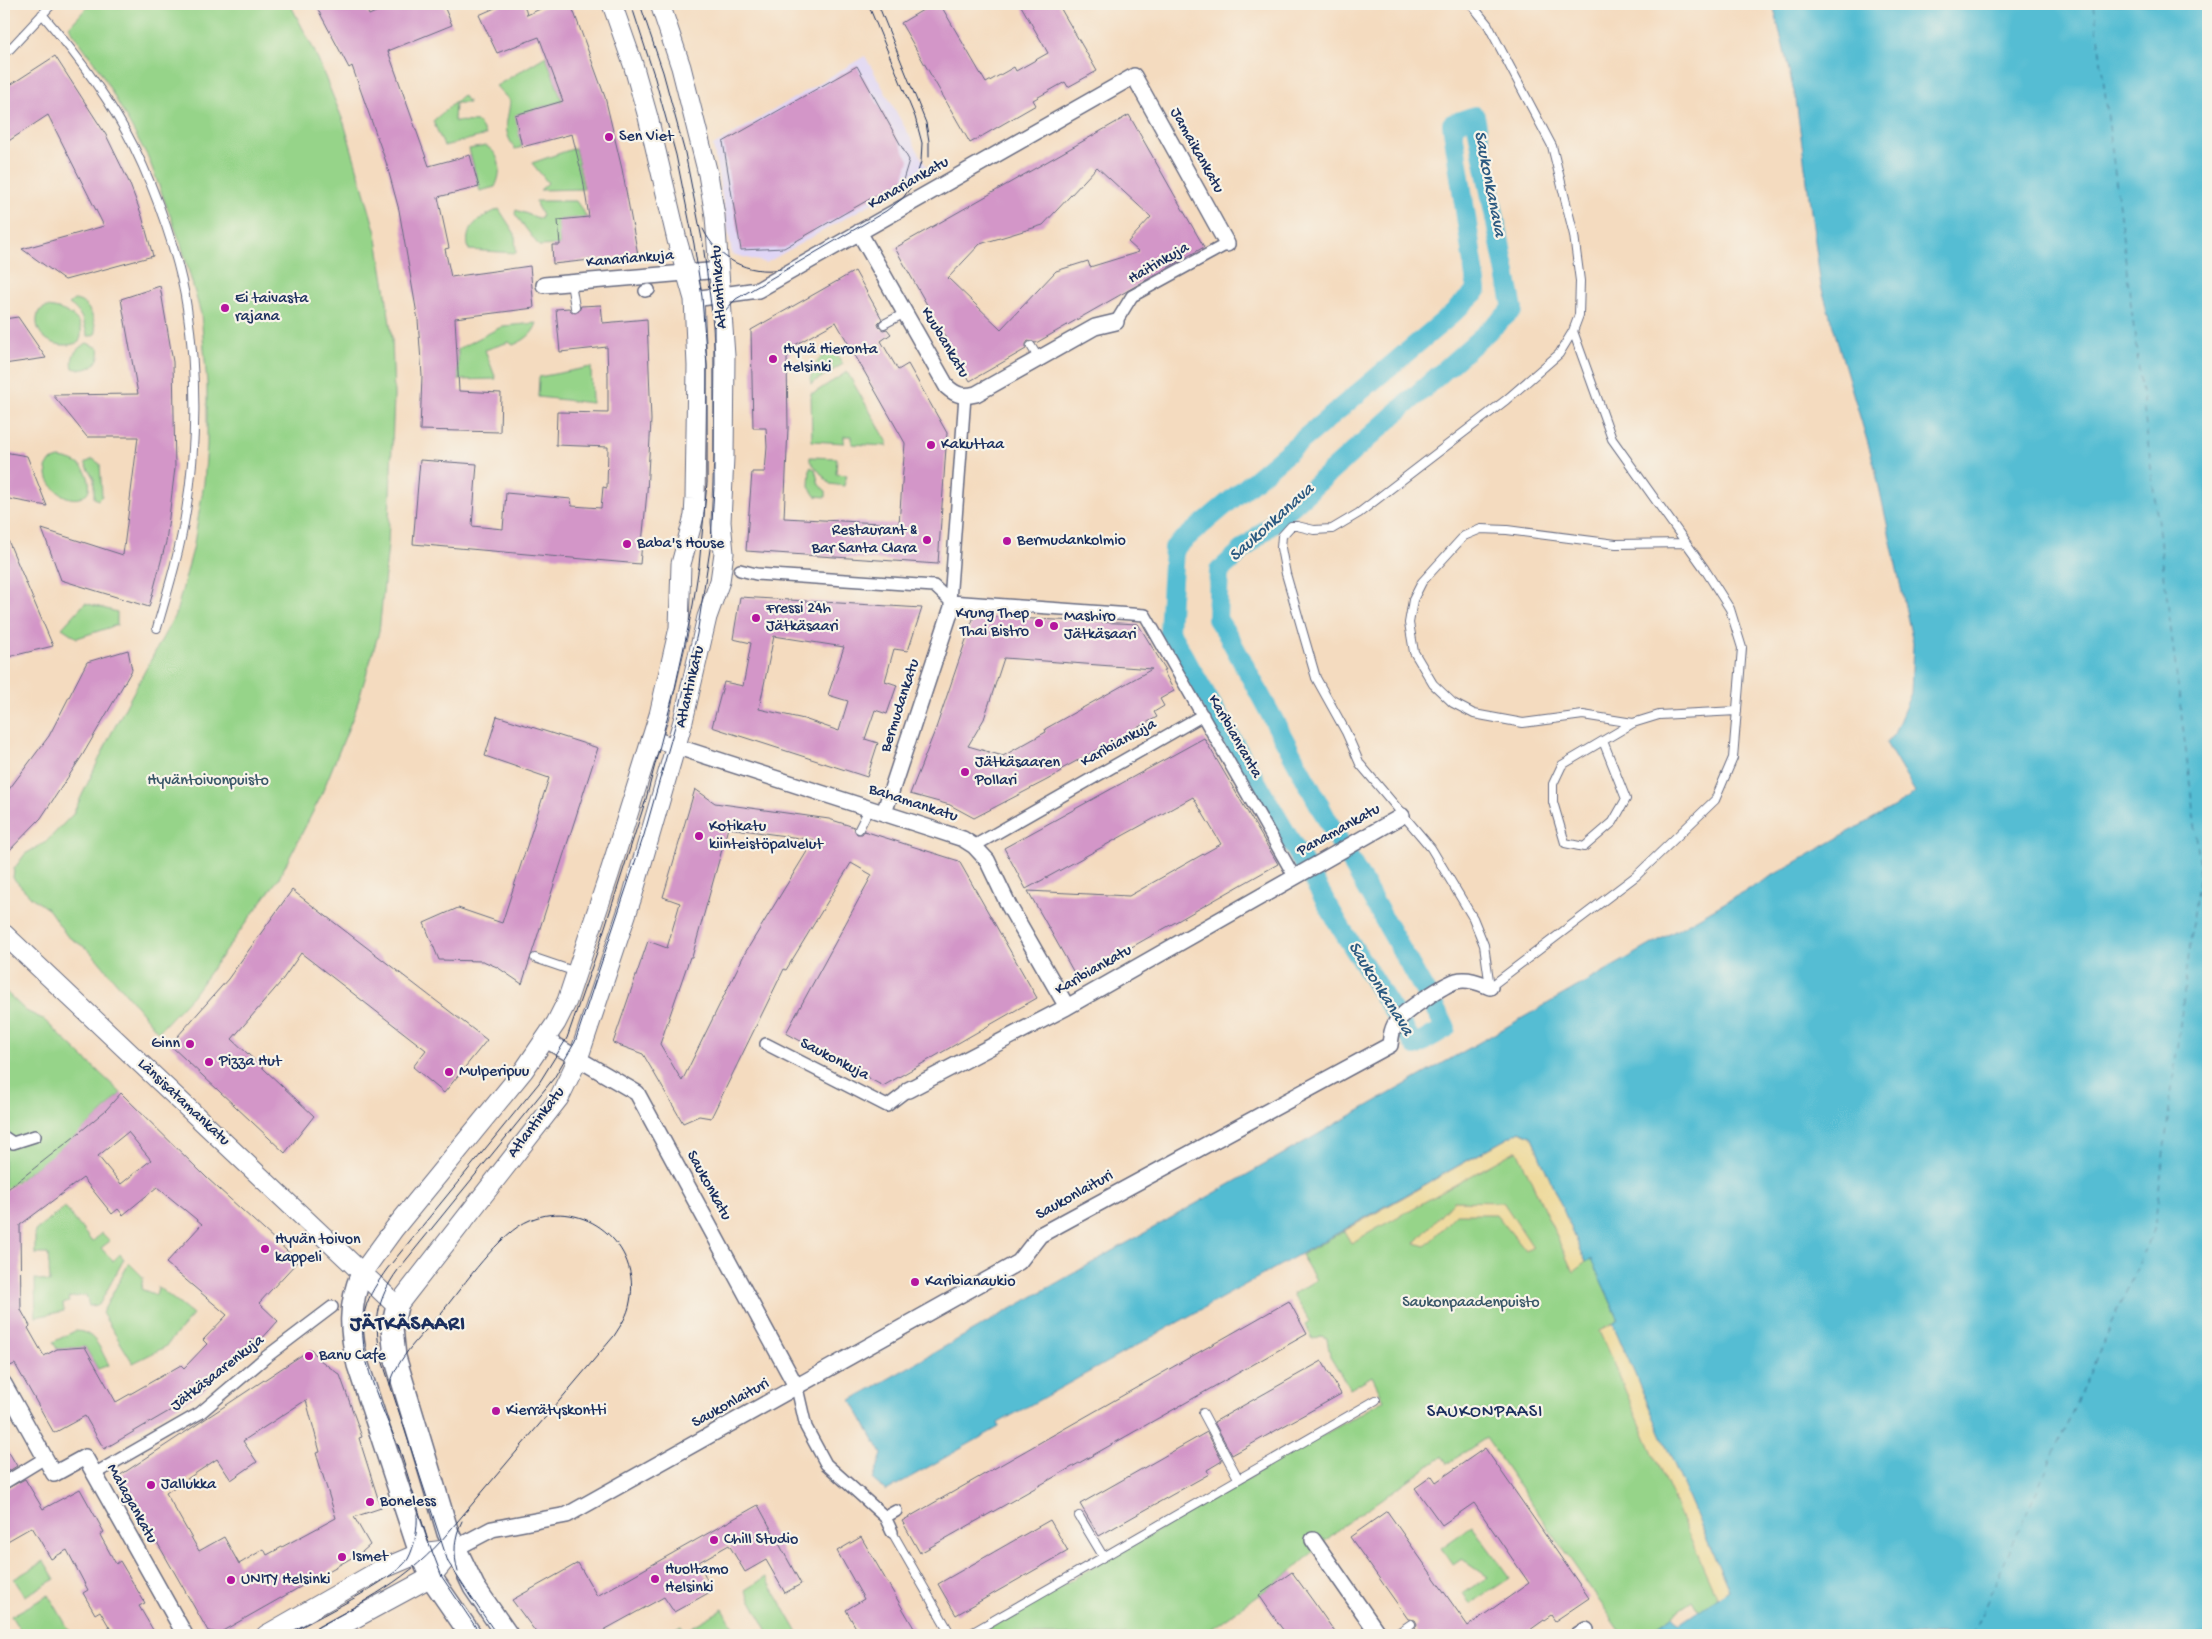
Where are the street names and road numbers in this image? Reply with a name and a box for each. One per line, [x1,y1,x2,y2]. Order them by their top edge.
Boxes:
street label: Jamaikankatu [1165,105,1228,197]
street label: Kanariankatu [865,153,953,215]
street label: Haitinkuja [1125,238,1194,289]
street label: Atlantinkatu [708,244,732,329]
street label: Kanariankuja [585,247,676,273]
street label: Kuubankatu [916,304,973,382]
street label: Atlantinkatu [672,644,710,730]
street label: Bermudankatu [877,657,925,756]
street label: Karibianranta [1203,692,1266,783]
street label: Karibiankuja [1078,715,1161,773]
street label: Bahamankatu [865,780,960,827]
street label: Panamankatu [1293,800,1384,862]
street label: Karibiankatu [1052,941,1136,1001]
street label: Saukonkuja [796,1035,873,1086]
street label: Länsisatamankatu [133,1055,234,1151]
street label: Atlantinkatu [504,1083,570,1162]
street label: Saukonkatu [681,1148,735,1225]
street label: Saukonlaituri [1033,1167,1117,1225]
street label: Jätkäsaarenkuja [168,1331,269,1416]
street label: Saukonlaituri [689,1375,773,1433]
street label: Malagankatu [101,1461,161,1548]

